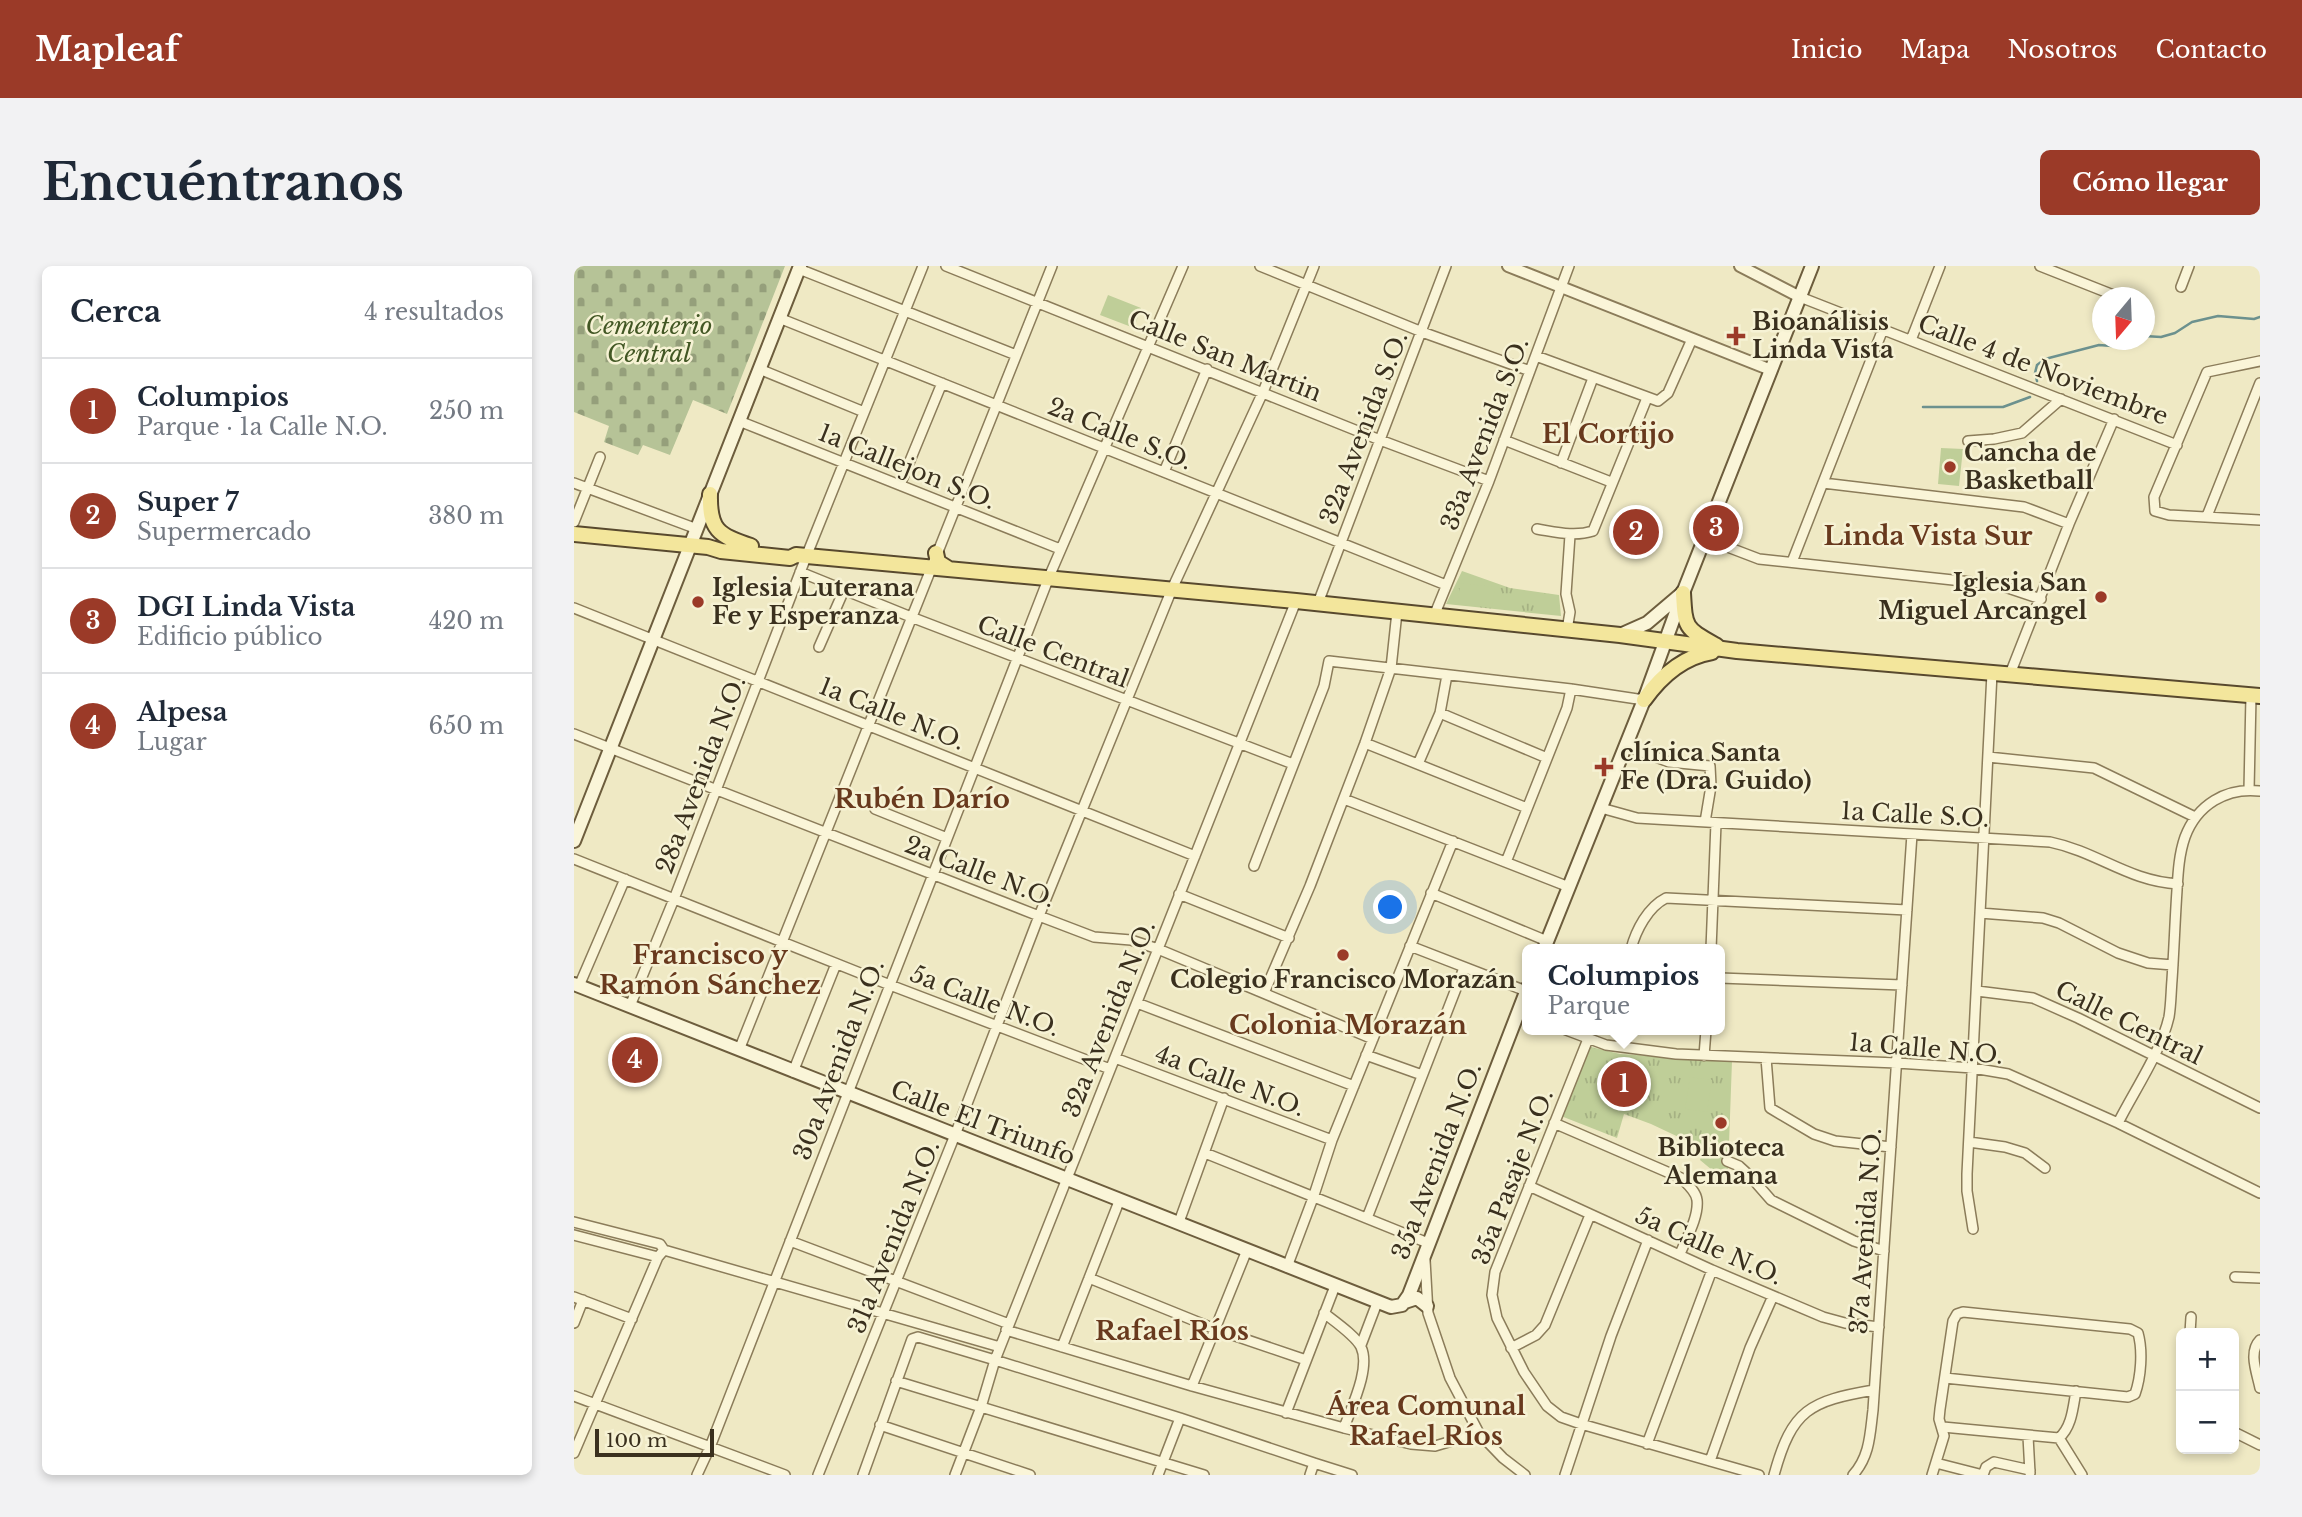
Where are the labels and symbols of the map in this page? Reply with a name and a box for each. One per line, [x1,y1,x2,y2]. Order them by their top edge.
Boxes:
north arrow [2092,287,2155,350]
street label: Calle San Martin [1124,304,1326,408]
place label: Bioanálisis Linda Vista [1752,307,1894,364]
street label: Calle 4 de Noviembre [1914,308,2172,431]
park label: Cementerio Central [586,311,712,368]
marker: Bioanálisis Linda Vista [1726,326,1746,346]
street label: 32a Avenida S.O. [1313,327,1414,528]
street label: 33a Avenida S.O. [1434,333,1535,534]
street label: 2a Calle S.O. [1044,391,1197,476]
street label: 1a Callejon S.O. [814,418,1000,515]
district label: El Cortijo [1542,418,1674,450]
place label: Cancha de Basketball [1964,438,2097,495]
marker: Cancha de Basketball [1942,459,1958,475]
pin: 3 [1693,502,1739,554]
pin: 2 [1613,506,1659,558]
district label: Linda Vista Sur [1823,520,2033,552]
place label: Iglesia San Miguel Arcangel [1878,568,2088,625]
place label: Iglesia Luterana Fe y Esperanza [712,573,914,630]
marker: Iglesia San Miguel Arcangel [2093,589,2109,605]
marker: Iglesia Luterana Fe y Esperanza [690,594,706,610]
street label: Calle Central [973,609,1133,694]
street label: 1a Calle N.O. [815,671,969,756]
street label: 28a Avenida N.O. [649,672,752,878]
place label: clínica Santa Fe (Dra. Guido) [1620,738,1811,795]
marker: clínica Santa Fe (Dra. Guido) [1594,757,1614,777]
district label: Rubén Darío [834,783,1010,815]
street label: 1a Calle S.O. [1840,796,1990,833]
street label: 2a Calle N.O. [901,830,1059,914]
your location [1373,890,1407,924]
street label: 32a Avenida N.O. [1056,916,1161,1121]
district label: Francisco y Ramón Sánchez [599,939,821,1001]
marker: Colegio Francisco Morazán [1335,947,1351,963]
street label: 30a Avenida N.O. [787,956,890,1164]
street label: 5a Calle N.O. [906,959,1064,1042]
place label: Colegio Francisco Morazán [1170,965,1516,994]
street label: Calle Central [2051,974,2208,1071]
district label: Colonia Morazán [1229,1009,1467,1041]
street label: 1a Calle N.O. [1848,1027,2004,1070]
pin: 4 [612,1034,658,1086]
street label: 4a Calle N.O. [1151,1039,1309,1122]
street label: 35a Avenida N.O. [1386,1058,1487,1263]
pin: 1 [1601,1058,1647,1110]
street label: Calle El Triunfo [887,1074,1080,1171]
street label: 35a Pasaje N.O. [1466,1085,1559,1268]
marker: Biblioteca Alemana [1713,1115,1729,1131]
street label: 37a Avenida N.O. [1844,1127,1887,1335]
place label: Biblioteca Alemana [1657,1133,1785,1190]
street label: 31a Avenida N.O. [842,1136,945,1338]
street label: 5a Calle N.O. [1631,1200,1787,1291]
district label: Rafael Ríos [1095,1315,1249,1347]
district label: Área Comunal Rafael Ríos [1325,1390,1526,1452]
scale bar [595,1426,714,1458]

